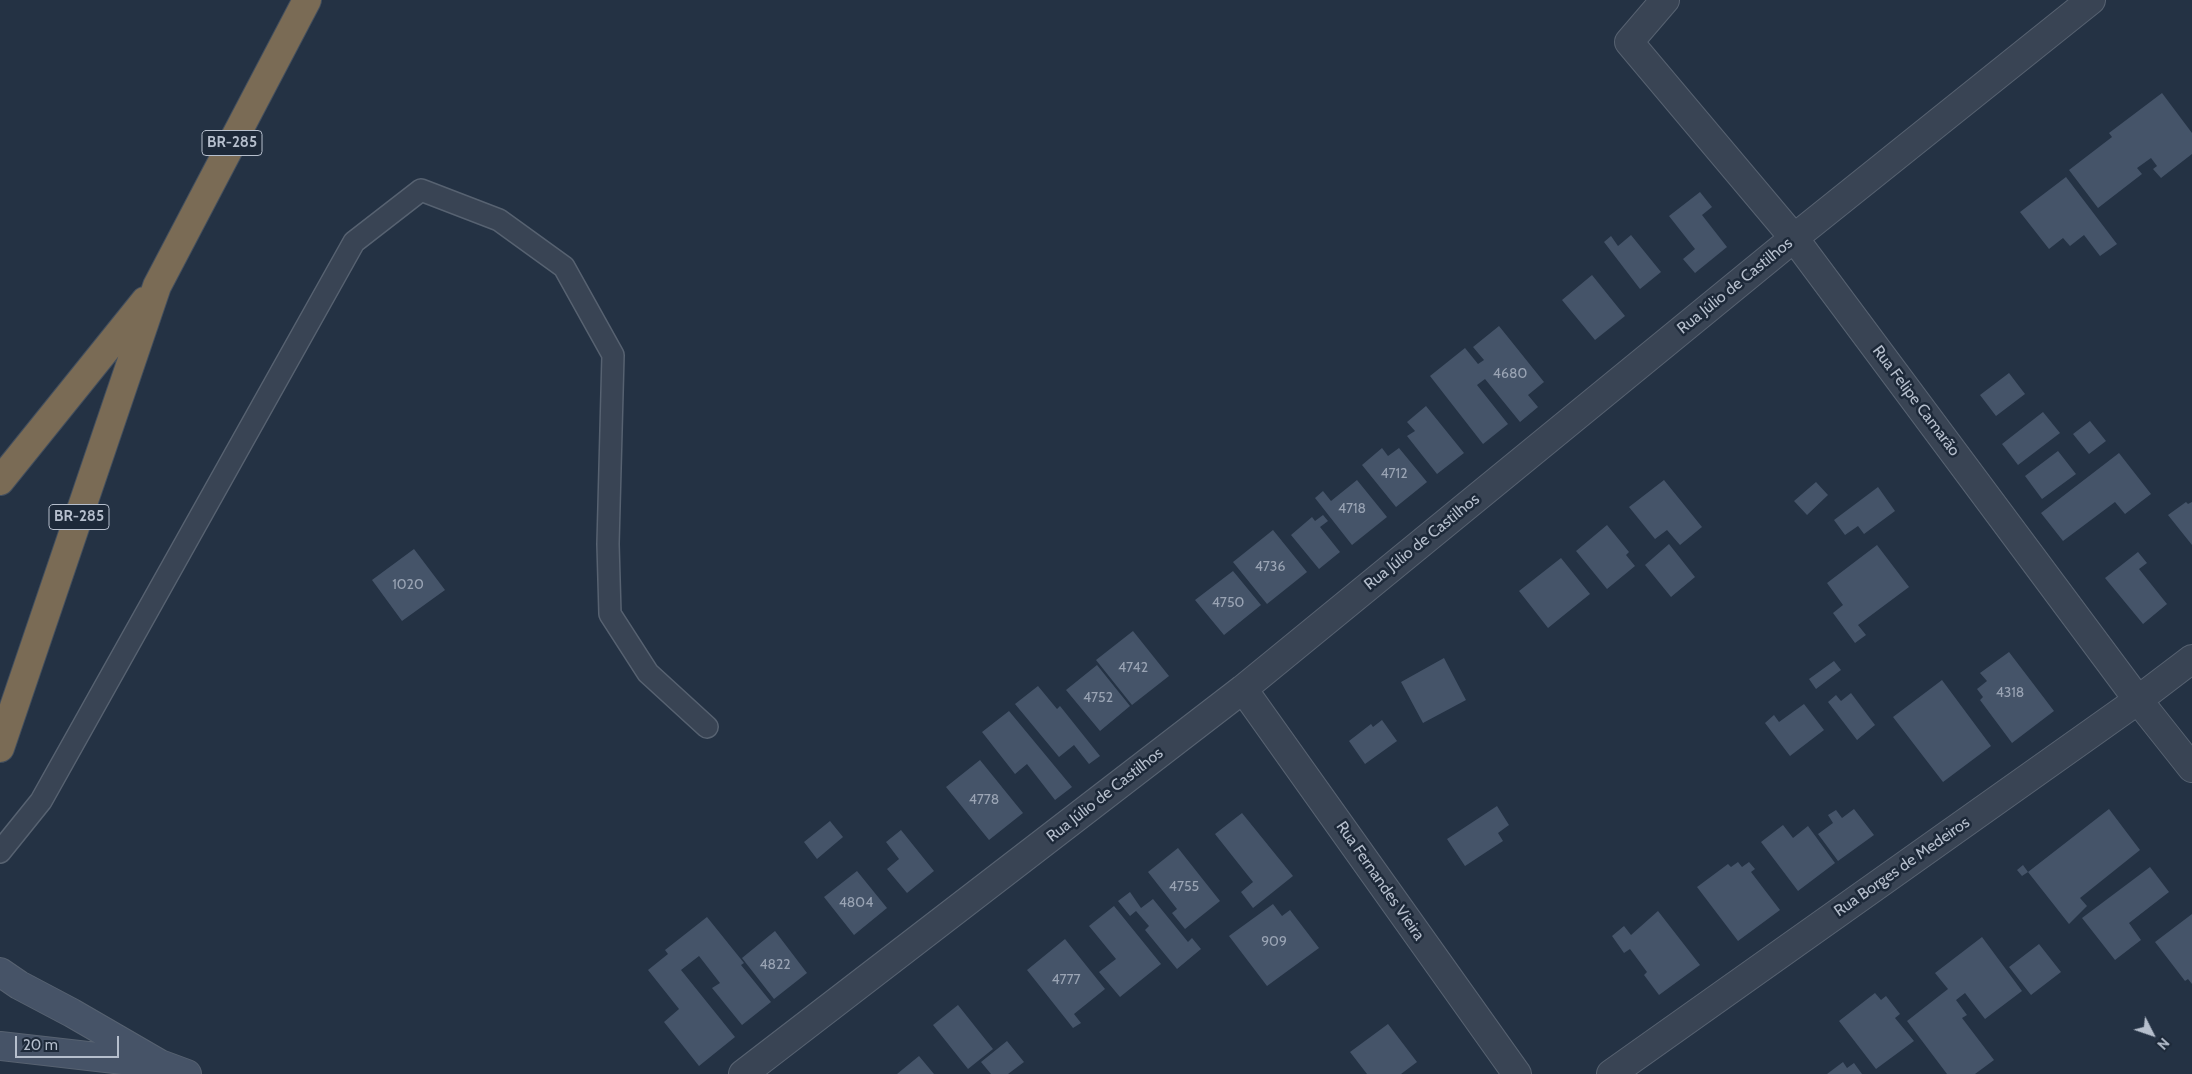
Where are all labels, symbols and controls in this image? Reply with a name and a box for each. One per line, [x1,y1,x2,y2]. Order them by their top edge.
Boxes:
road number: BR-285 [202,130,262,156]
street label: Rua Júlio de Castilhos [1674,234,1796,338]
street label: Rua Felipe Camarão [1868,342,1964,460]
house number: 4680 [1493,366,1527,382]
house number: 4712 [1380,466,1408,482]
street label: Rua Júlio de Castilhos [1361,490,1483,594]
house number: 4718 [1338,501,1366,517]
road number: BR-285 [49,504,109,530]
house number: 4736 [1255,559,1285,575]
house number: 1020 [392,577,424,593]
house number: 4750 [1212,595,1244,611]
house number: 4742 [1118,660,1148,676]
house number: 4318 [1996,685,2024,701]
house number: 4752 [1083,690,1113,706]
street label: Rua Júlio de Castilhos [1043,744,1167,846]
house number: 4778 [969,792,999,808]
street label: Rua Borges de Medeiros [1830,813,1974,921]
street label: Rua Fernandes Vieira [1332,818,1428,944]
house number: 4755 [1169,879,1199,895]
house number: 4804 [839,895,873,911]
house number: 909 [1261,934,1287,950]
house number: 4822 [759,957,791,973]
house number: 4777 [1051,972,1081,988]
north arrow [2127,1009,2177,1059]
scale bar [18,1026,121,1058]
text: N [2153,1034,2173,1053]
text: 20 m [23,1036,58,1054]

